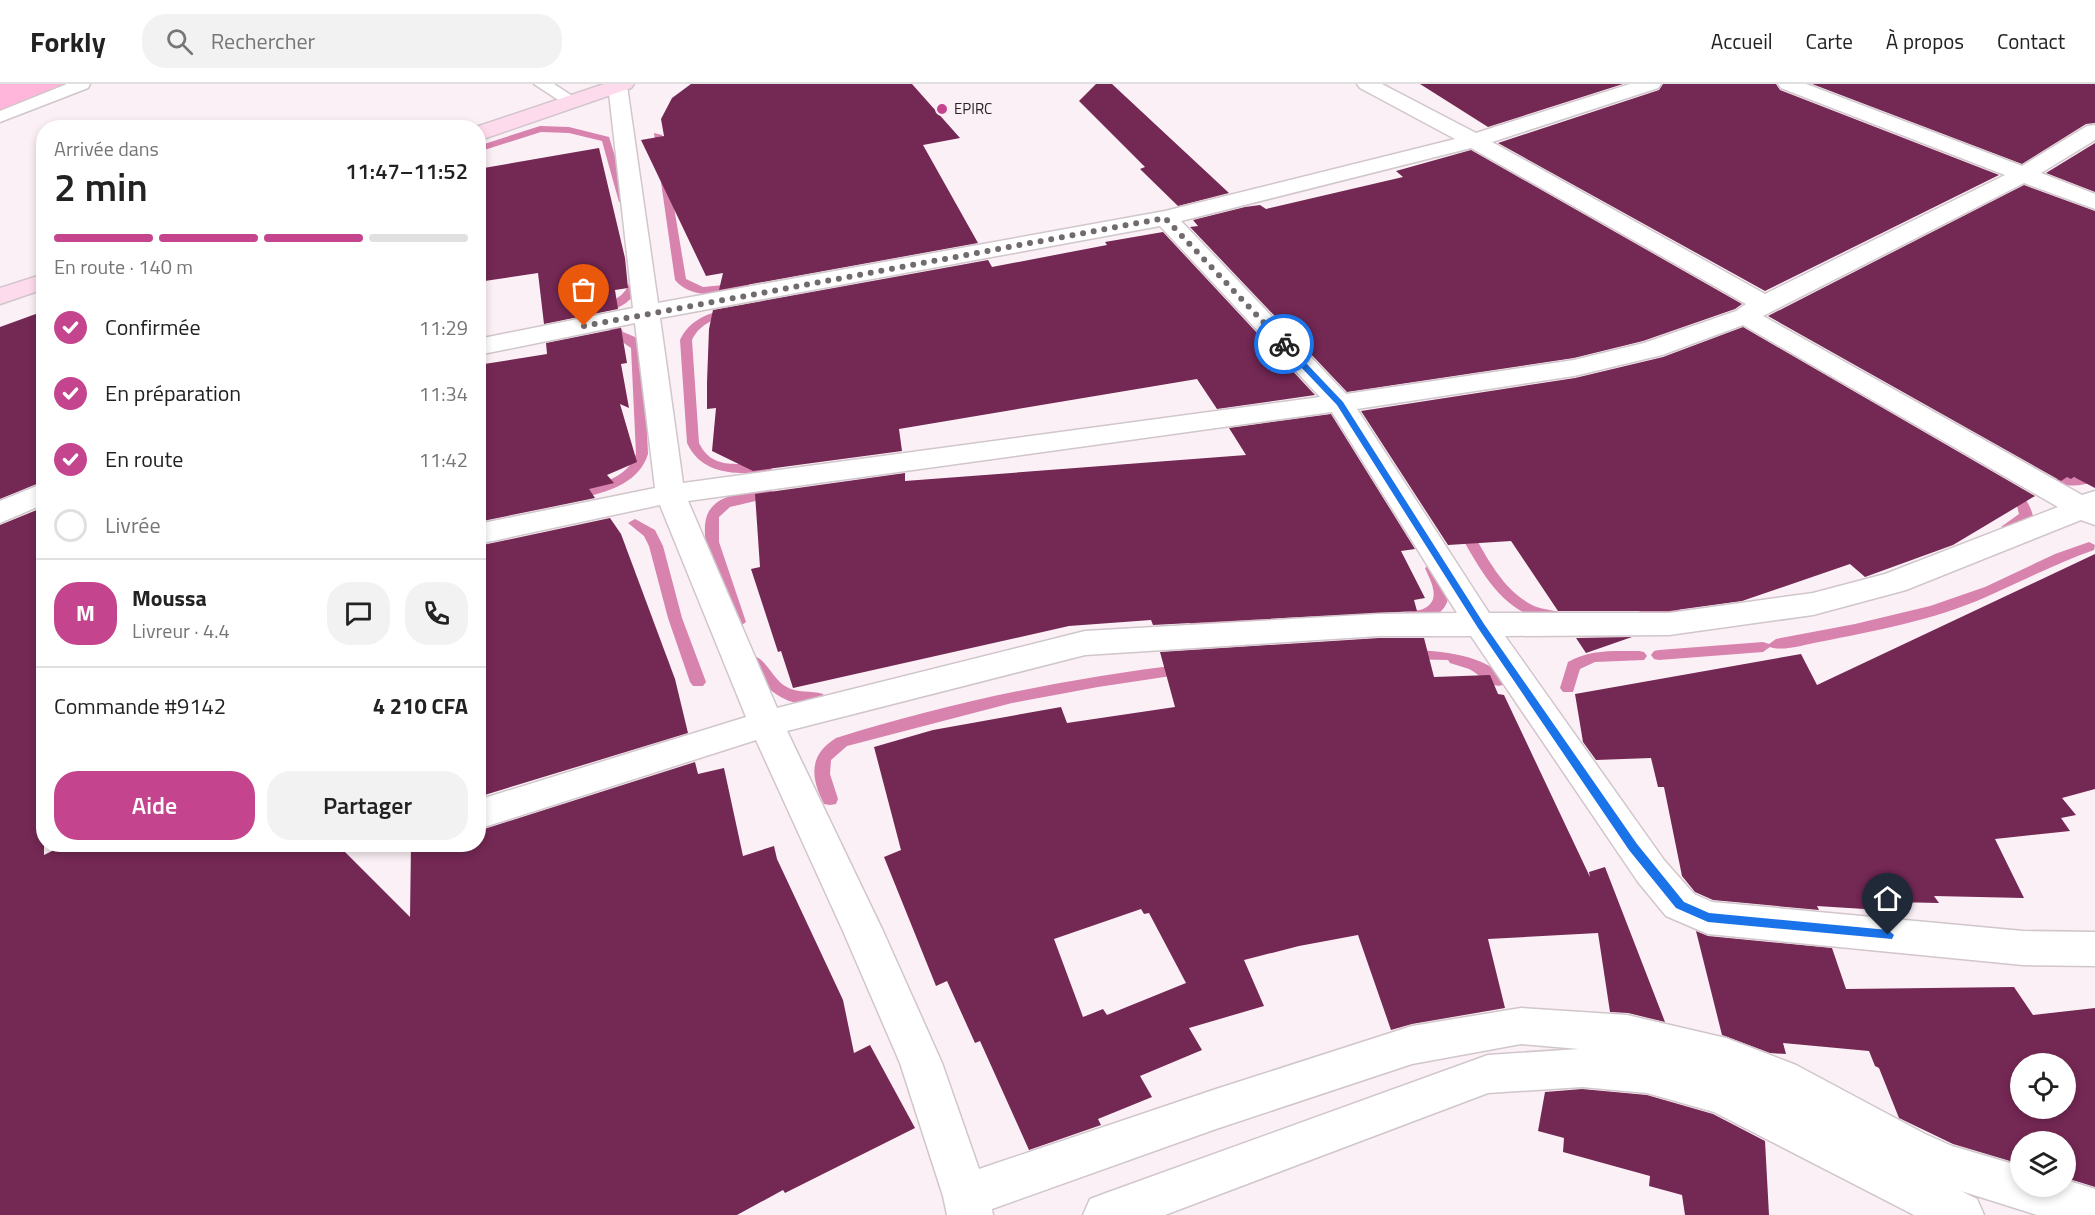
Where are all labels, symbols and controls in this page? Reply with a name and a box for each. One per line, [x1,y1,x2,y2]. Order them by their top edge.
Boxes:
search box [142,14,562,68]
text: Forkly [30,20,106,63]
text: Rechercher [211,24,315,58]
icon: search [163,25,196,58]
text: Accueil [1711,25,1773,57]
text: Carte [1806,25,1853,57]
text: À propos [1886,25,1964,57]
text: Contact [1997,25,2065,57]
place label: EPIRC [954,97,992,120]
marker: EPIRC [935,102,949,116]
text: Arrivée dans [54,133,159,164]
text: 11:47–11:52 [345,154,468,188]
text: 2 min [54,157,148,216]
text: En route · 140 m [54,251,193,282]
pin [558,264,609,326]
icon: bag [567,273,600,306]
text: Confirmée [105,310,201,344]
icon: check [54,311,87,344]
text: 11:29 [419,312,468,343]
courier [1254,314,1314,374]
icon: bike [1268,328,1301,361]
text: En préparation [105,376,241,410]
icon: check [54,377,87,410]
text: 11:34 [419,378,468,409]
text: En route [105,442,183,476]
icon: check [54,443,87,476]
text: 11:42 [419,444,468,475]
text: Livrée [105,508,161,542]
text: Moussa [132,581,207,615]
button: chat [327,582,390,645]
button: phone [405,582,468,645]
text: M [76,596,95,630]
text: Livreur · 4.4 [132,615,230,646]
text: Commande #9142 [54,689,226,723]
text: 4 210 CFA [373,689,468,723]
button: Aide [54,771,255,840]
button: Partager [267,771,468,840]
pin [1862,873,1913,935]
icon: home [1871,882,1904,915]
map controls [2010,1053,2076,1197]
button: locate [2010,1053,2076,1119]
button: layers [2010,1131,2076,1197]

